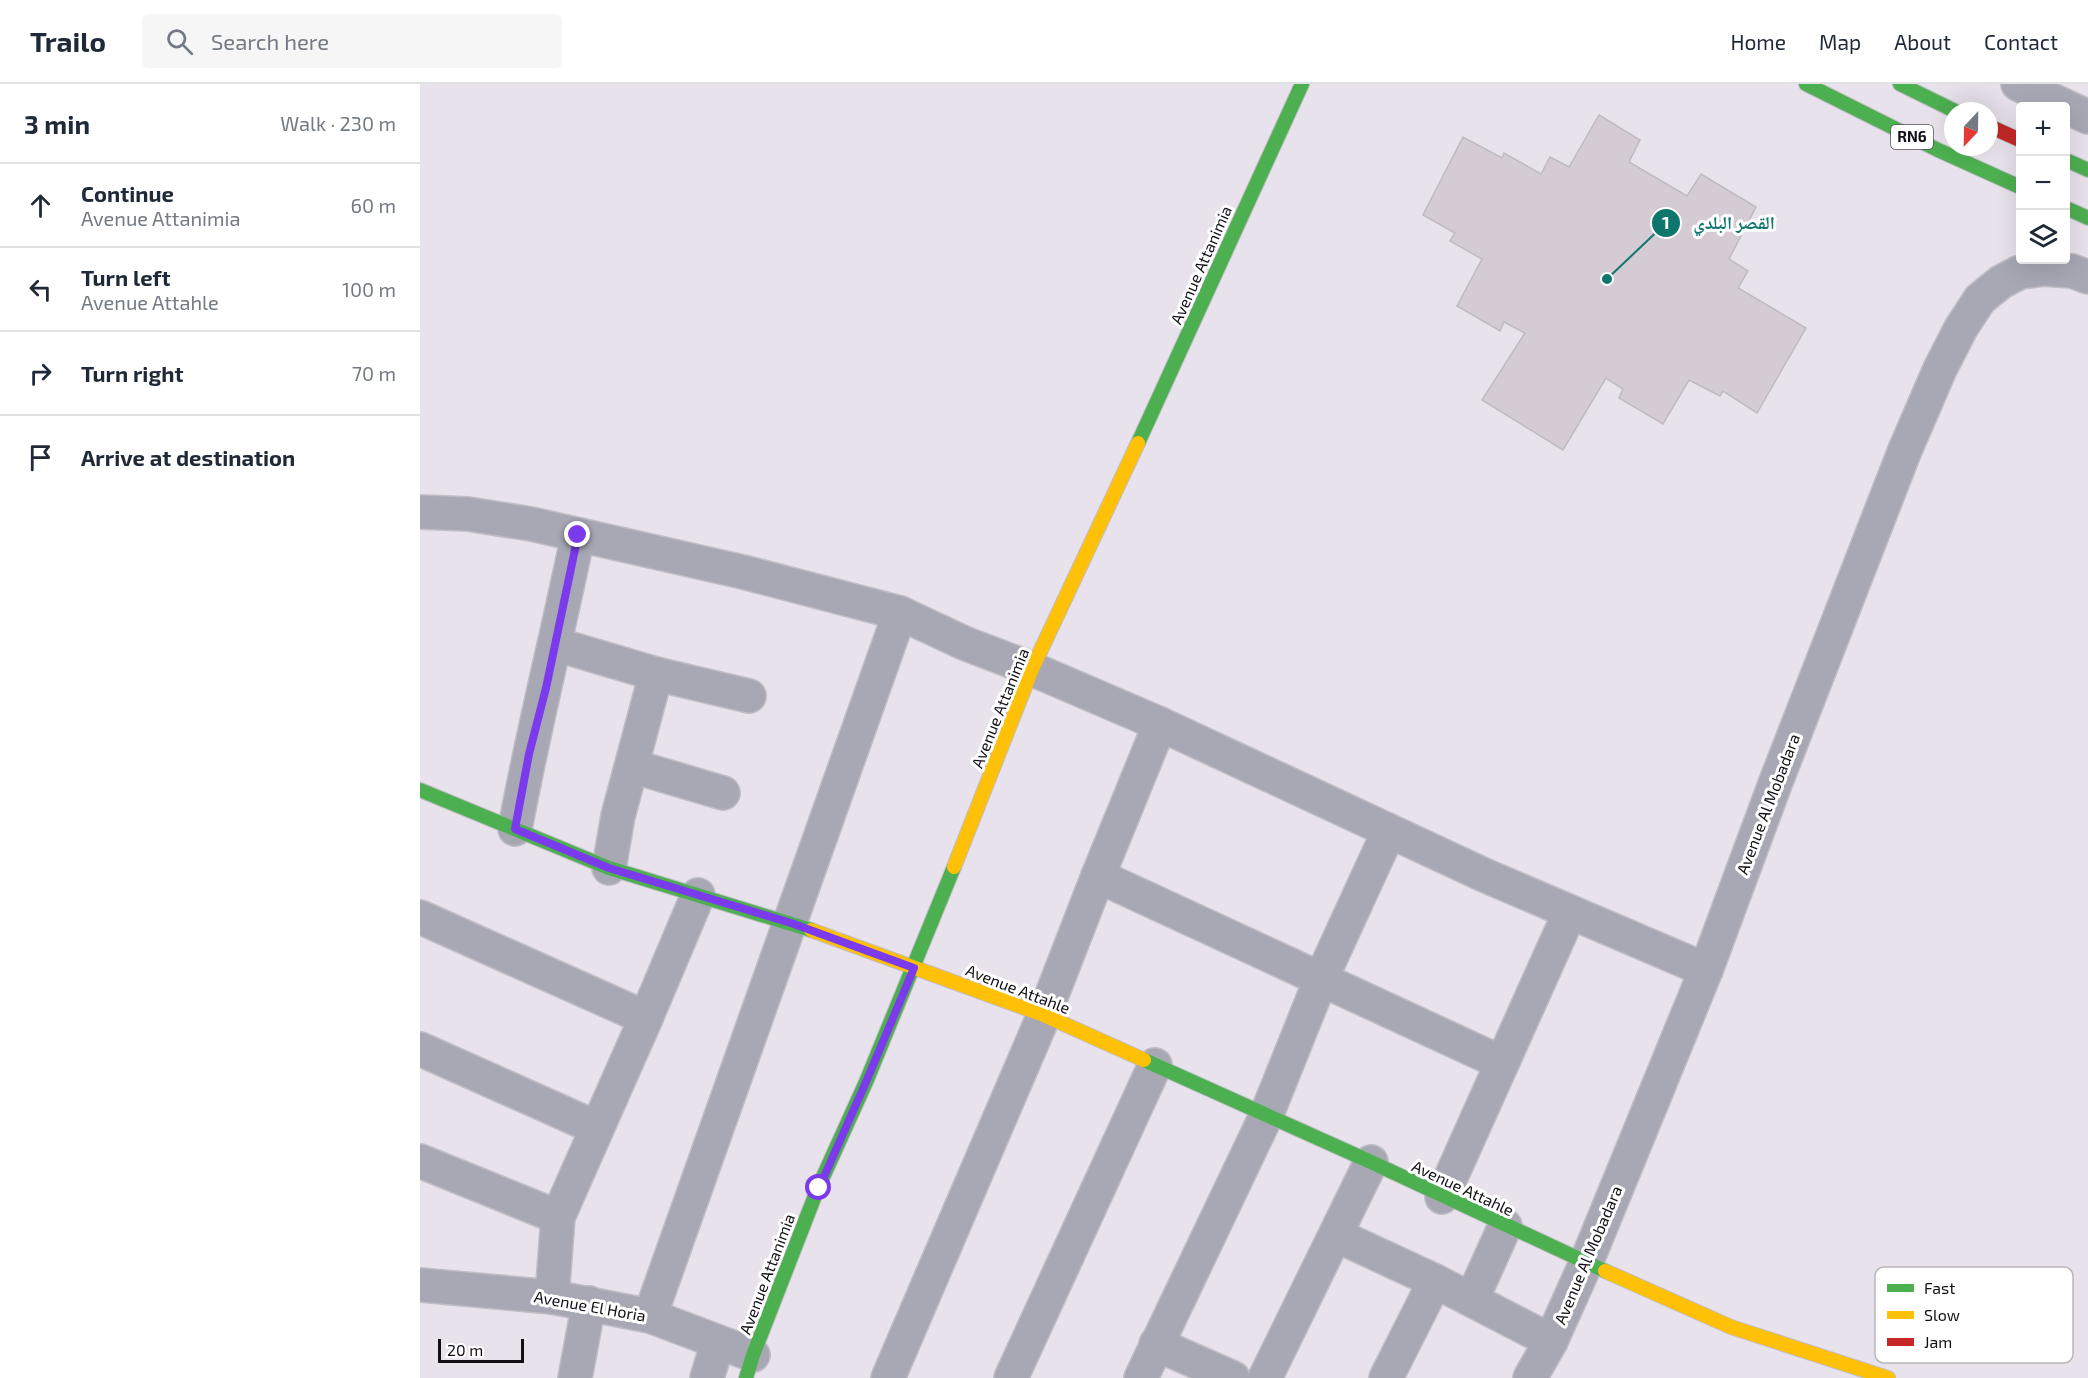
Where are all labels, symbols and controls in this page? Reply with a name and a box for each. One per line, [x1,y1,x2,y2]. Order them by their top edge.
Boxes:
search box [142,14,562,68]
text: Trailo [30,24,106,58]
icon: search [163,25,196,58]
text: Search here [211,28,329,54]
text: Home [1730,29,1786,54]
text: Map [1819,29,1861,54]
text: About [1894,29,1951,54]
text: Contact [1984,29,2058,54]
north arrow [1944,102,1998,156]
map controls [2016,102,2070,264]
button: + [2016,102,2070,156]
text: 3 min [24,108,90,139]
text: Walk · 230 m [280,111,396,135]
road number: RN6 [1891,125,1933,149]
button: − [2016,156,2070,210]
text: Continue [81,180,174,206]
icon: ahead [24,189,57,222]
text: 60 m [351,193,396,217]
street label: Avenue Attanimia [1166,203,1235,327]
callout: القصر البلدي [1651,205,1787,241]
text: Avenue Attanimia [81,206,240,230]
button: layers [2016,210,2070,264]
text: 1 [1662,211,1670,233]
text: القصر البلدي [1693,211,1775,237]
text: Turn left [81,264,170,290]
icon: left [24,273,57,306]
text: 100 m [342,277,396,301]
text: Avenue Attahle [81,290,219,314]
icon: right [24,357,57,390]
text: Turn right [81,360,183,386]
text: 70 m [352,361,396,385]
icon: arrive [24,441,57,474]
text: Arrive at destination [81,444,295,470]
route end [564,521,590,547]
street label: Avenue Attanimia [967,645,1032,771]
street label: Avenue Al Mobadara [1732,731,1803,877]
street label: Avenue Attahle [963,960,1073,1017]
street label: Avenue Attahle [1409,1156,1517,1219]
route start [805,1174,831,1200]
street label: Avenue Al Mobadara [1550,1183,1625,1327]
street label: Avenue Attanimia [735,1211,798,1337]
legend [1875,1267,2073,1363]
text: Fast [1924,1278,1955,1297]
street label: Avenue El Horia [533,1286,647,1325]
text: Slow [1924,1305,1960,1324]
text: Jam [1924,1332,1952,1351]
scale bar [438,1336,524,1364]
text: 20 m [447,1340,483,1359]

